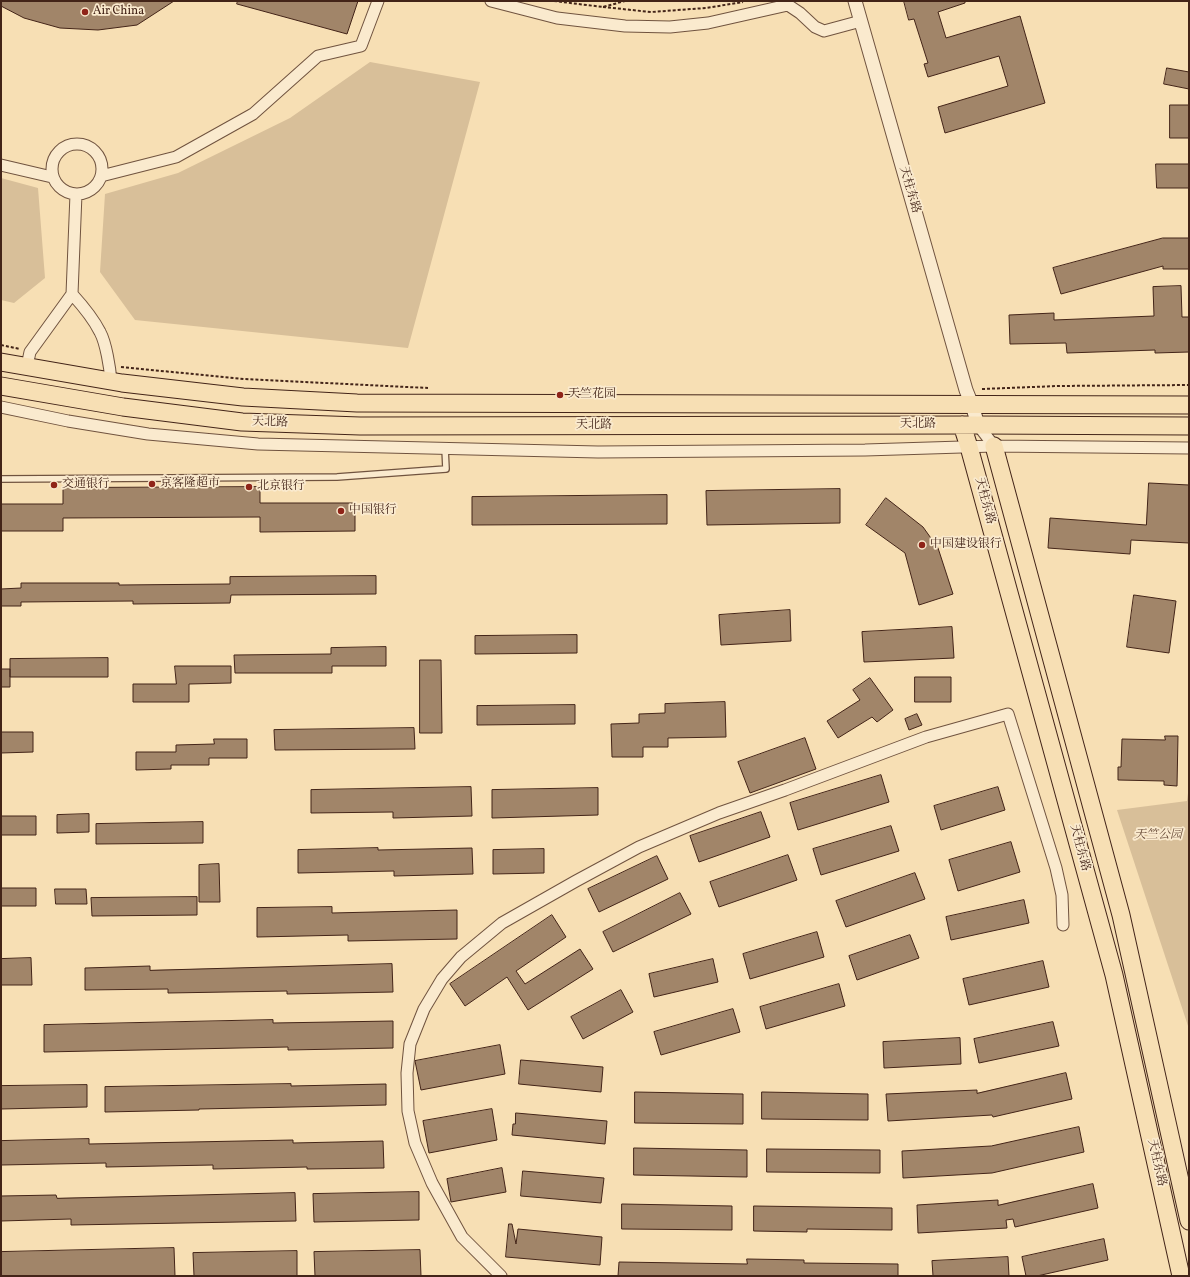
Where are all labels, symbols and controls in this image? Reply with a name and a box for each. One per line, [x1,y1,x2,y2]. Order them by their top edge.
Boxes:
place label: Air China [93,5,144,19]
marker: Air China [80,7,90,17]
street label: 天柱东路 [895,165,923,215]
place label: 天竺花园 [568,388,616,402]
marker: 天竺花园 [555,390,565,400]
street label: 天北路 [252,415,288,431]
street label: 天北路 [900,418,936,432]
street label: 天北路 [576,419,612,433]
street label: 天柱东路 [971,476,997,526]
place label: 京客隆超市 [160,477,220,491]
place label: 交通银行 [62,478,110,492]
marker: 京客隆超市 [147,479,157,489]
marker: 交通银行 [49,480,59,490]
place label: 北京银行 [257,480,305,494]
marker: 北京银行 [244,482,254,492]
place label: 中国银行 [349,504,397,518]
marker: 中国银行 [336,506,346,516]
place label: 中国建设银行 [930,538,1002,552]
marker: 中国建设银行 [917,540,927,550]
street label: 天柱东路 [1066,823,1092,873]
park label: 天竺公园 [1134,829,1182,843]
street label: 天柱东路 [1144,1138,1168,1188]

